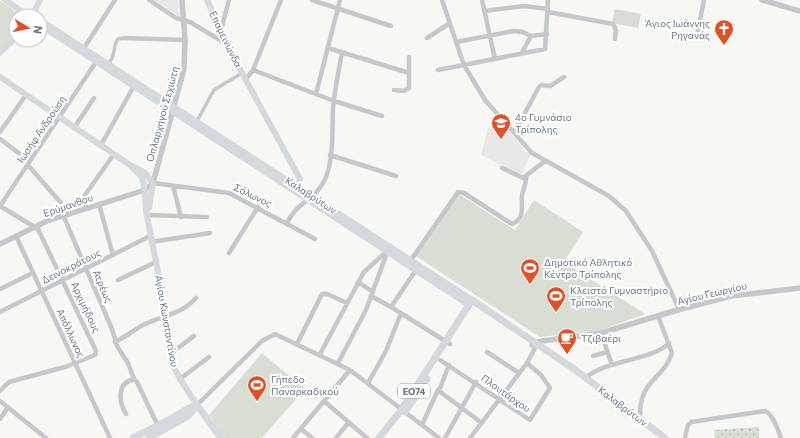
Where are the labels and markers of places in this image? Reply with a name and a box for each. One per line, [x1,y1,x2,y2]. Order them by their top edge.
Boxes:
place label: Άγιος Ιωάννης Ρηγανάς [644,17,710,41]
church icon: Άγιος Ιωάννης Ρηγανάς [713,18,735,46]
place label: 4ο Γυμνάσιο Τρίπολης [515,111,572,135]
school or university icon: 4ο Γυμνάσιο Τρίπολης [490,112,512,140]
place label: Δημοτικό Αθλητικό Κέντρο Τρίπολης [544,256,632,280]
sports icon: Δημοτικό Αθλητικό Κέντρο Τρίπολης [519,257,541,285]
place label: Κλειστό Γυμναστήριο Τρίπολης [570,284,668,308]
sports icon: Κλειστό Γυμναστήριο Τρίπολης [545,285,567,313]
cafe icon: Τζιβαέρι [556,327,578,355]
place label: Τζιβαέρι [581,332,621,344]
place label: Γήπεδο Παναρκαδικού [271,373,339,397]
sports icon: Γήπεδο Παναρκαδικού [246,374,268,402]

